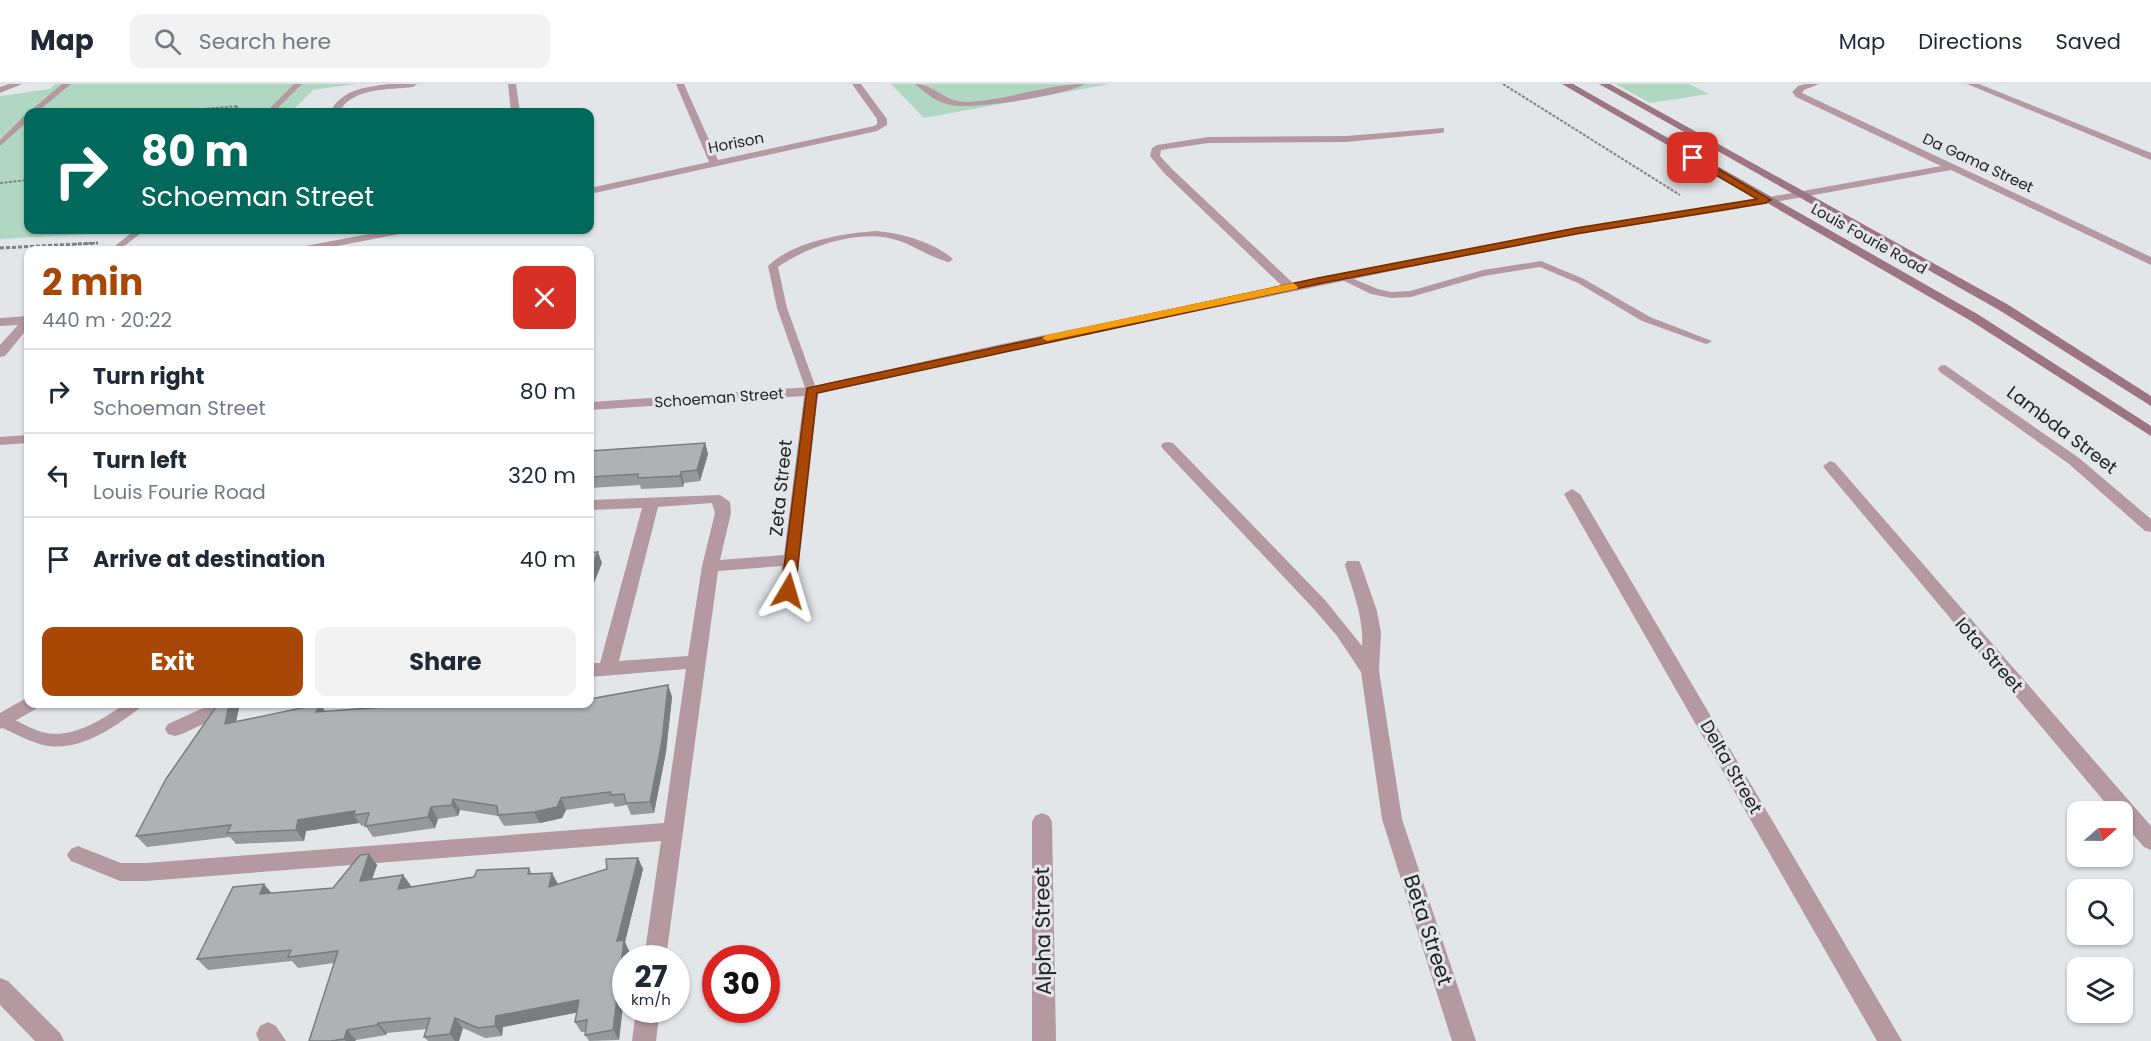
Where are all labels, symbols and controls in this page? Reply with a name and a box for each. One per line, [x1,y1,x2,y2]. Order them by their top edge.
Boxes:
search box [130,14,550,68]
text: Map [30,21,94,60]
icon: search [151,25,184,58]
text: Search here [199,26,331,57]
text: Map [1839,27,1885,56]
text: Directions [1918,27,2022,56]
text: Saved [2055,27,2121,56]
text: 80 m [141,122,249,181]
street label: Horison [706,127,766,158]
street label: Da Gama Street [1919,128,2037,197]
icon: right [42,132,120,210]
pin [1667,132,1718,183]
icon: arrive [1676,141,1709,174]
text: Schoeman Street [141,178,374,215]
street label: Louis Fourie Road [1807,198,1931,279]
text: 2 min [42,257,143,308]
button: close [513,266,576,329]
text: 440 m · 20:22 [42,306,172,334]
text: Turn right [93,361,204,392]
icon: right [42,375,75,408]
text: 80 m [520,376,576,407]
street label: Lambda Street [2002,380,2123,479]
street label: Schoeman Street [654,383,784,412]
text: Schoeman Street [93,394,266,422]
street label: Zeta Street [763,438,798,538]
text: Turn left [93,445,187,476]
icon: left [42,459,75,492]
text: 320 m [508,460,576,491]
text: Louis Fourie Road [93,478,266,506]
icon: arrive [42,543,75,576]
text: Arrive at destination [93,544,325,575]
text: 40 m [520,544,576,575]
position arrow [756,559,820,623]
street label: Iota Street [1950,612,2029,698]
button: Exit [42,627,303,696]
button: Share [315,627,576,696]
street label: Delta Street [1694,715,1768,818]
north arrow [2067,801,2133,867]
map controls [2067,801,2133,1023]
street label: Alpha Street [1027,867,1058,995]
street label: Beta Street [1397,871,1460,989]
button: search [2067,879,2133,945]
speed limit sign: 30 [702,945,780,1023]
text: 27 [634,955,668,998]
button: layers [2067,957,2133,1023]
text: km/h [631,989,671,1010]

